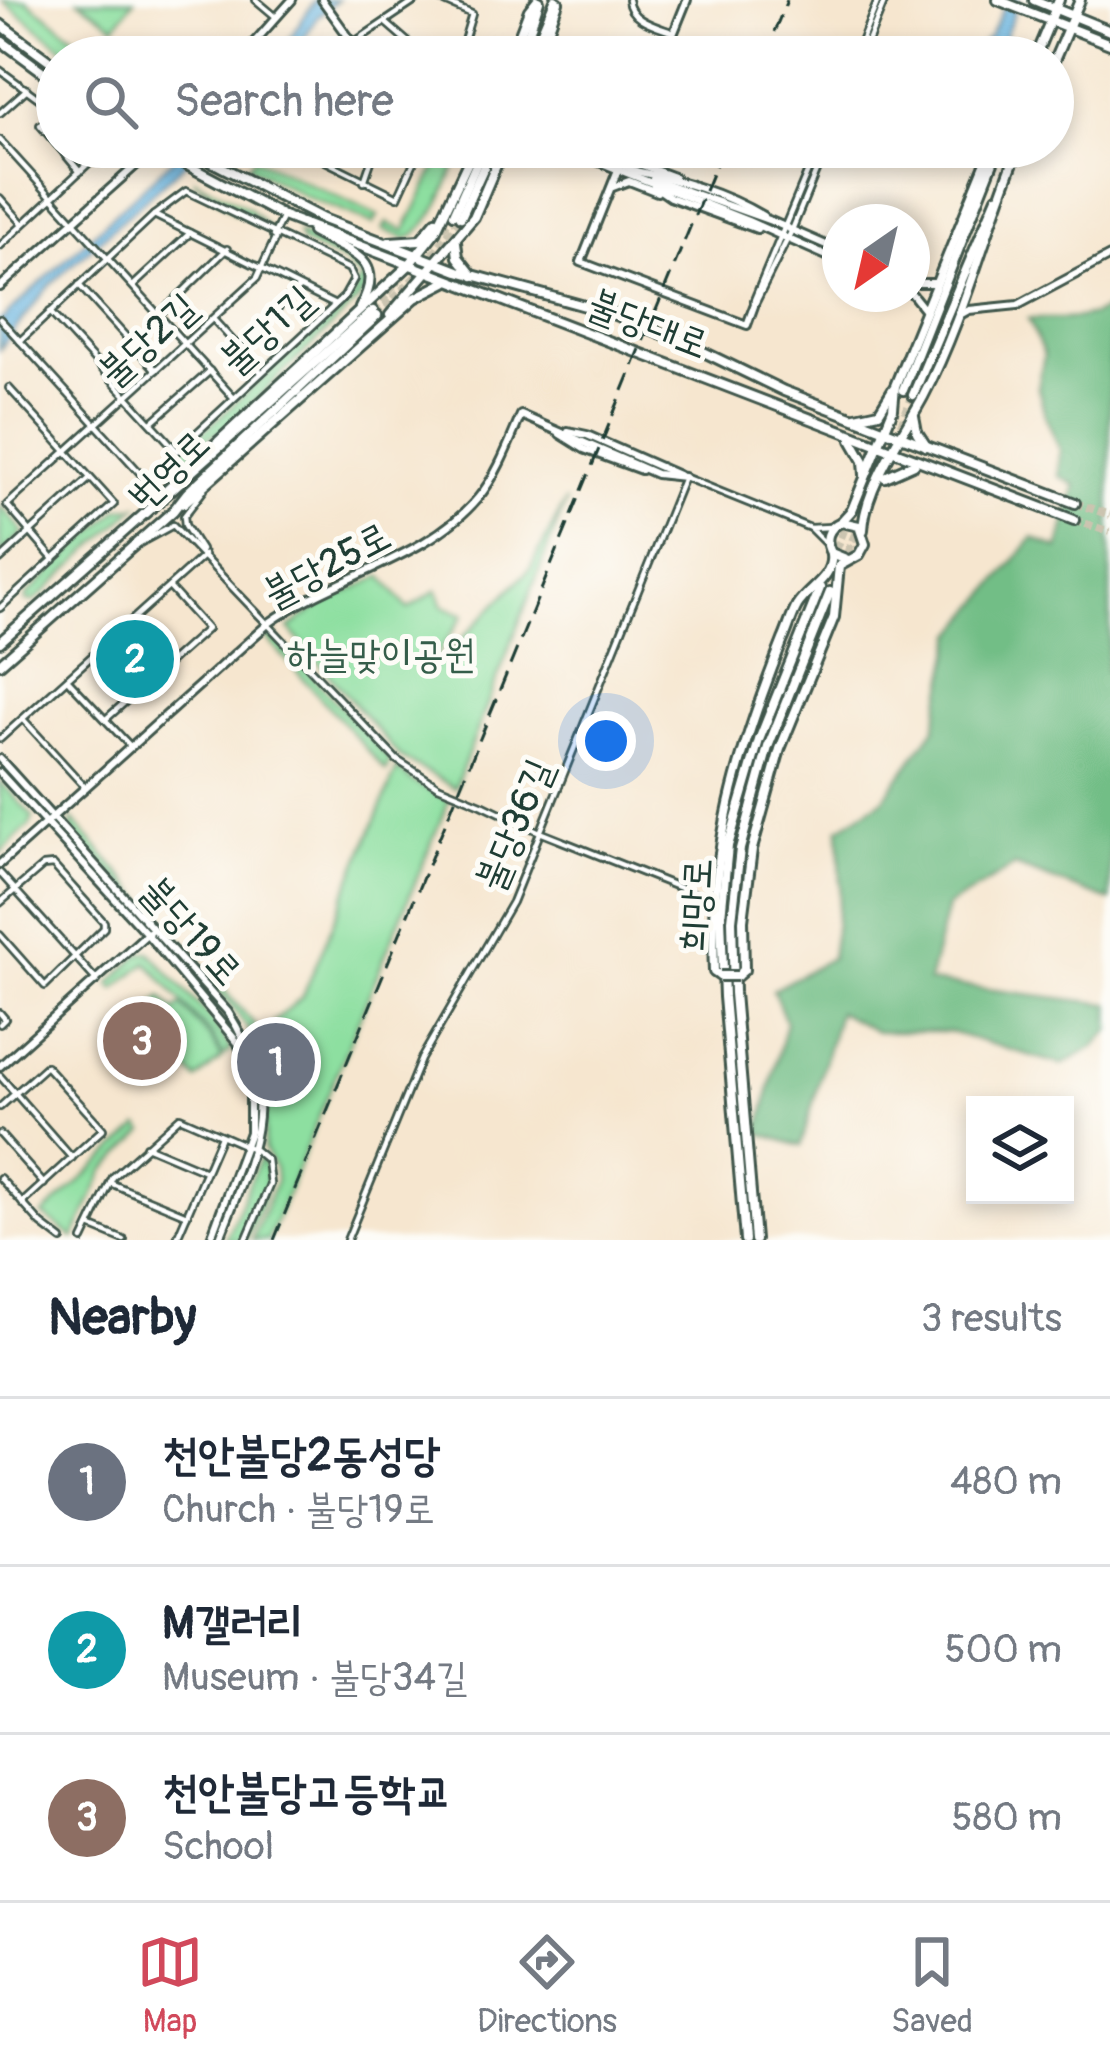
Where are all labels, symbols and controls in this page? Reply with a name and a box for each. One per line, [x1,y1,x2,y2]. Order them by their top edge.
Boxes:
search box [36,36,1074,168]
icon: search [78,69,144,135]
text: Search here [174,74,394,130]
north arrow [822,204,930,312]
street label: 불당1길 [210,275,324,385]
street label: 불당대로 [581,279,715,369]
street label: 불당2길 [89,283,207,397]
street label: 번영로 [118,420,220,520]
street label: 불당25로 [255,511,399,619]
pin: 2 [96,614,174,704]
park label: 하늘맞이공원 [287,630,475,679]
your location [576,711,636,771]
street label: 불당36길 [465,752,565,898]
street label: 희망로 [669,857,723,953]
street label: 불당19로 [129,866,253,996]
pin: 3 [103,996,181,1086]
pin: 1 [237,1017,315,1107]
map controls [966,1096,1074,1204]
button: layers [966,1096,1074,1204]
text: Nearby [48,1286,196,1350]
text: 3 results [921,1294,1062,1343]
text: 천안불당2동성당 [162,1428,441,1484]
text: 1 [79,1457,95,1506]
text: 480 m [950,1457,1062,1506]
text: Church · 불당19로 [162,1485,435,1534]
text: M갤러리 [162,1596,303,1652]
text: 2 [76,1625,98,1674]
text: 500 m [944,1625,1062,1674]
text: Museum · 불당34길 [162,1653,468,1702]
text: 천안불당고등학교 [162,1765,452,1821]
text: 3 [76,1793,98,1842]
text: 580 m [951,1793,1062,1842]
text: School [162,1822,274,1871]
tab: Map [137,1929,203,2042]
tab: Directions [477,1929,617,2042]
tab: Saved [891,1929,973,2042]

